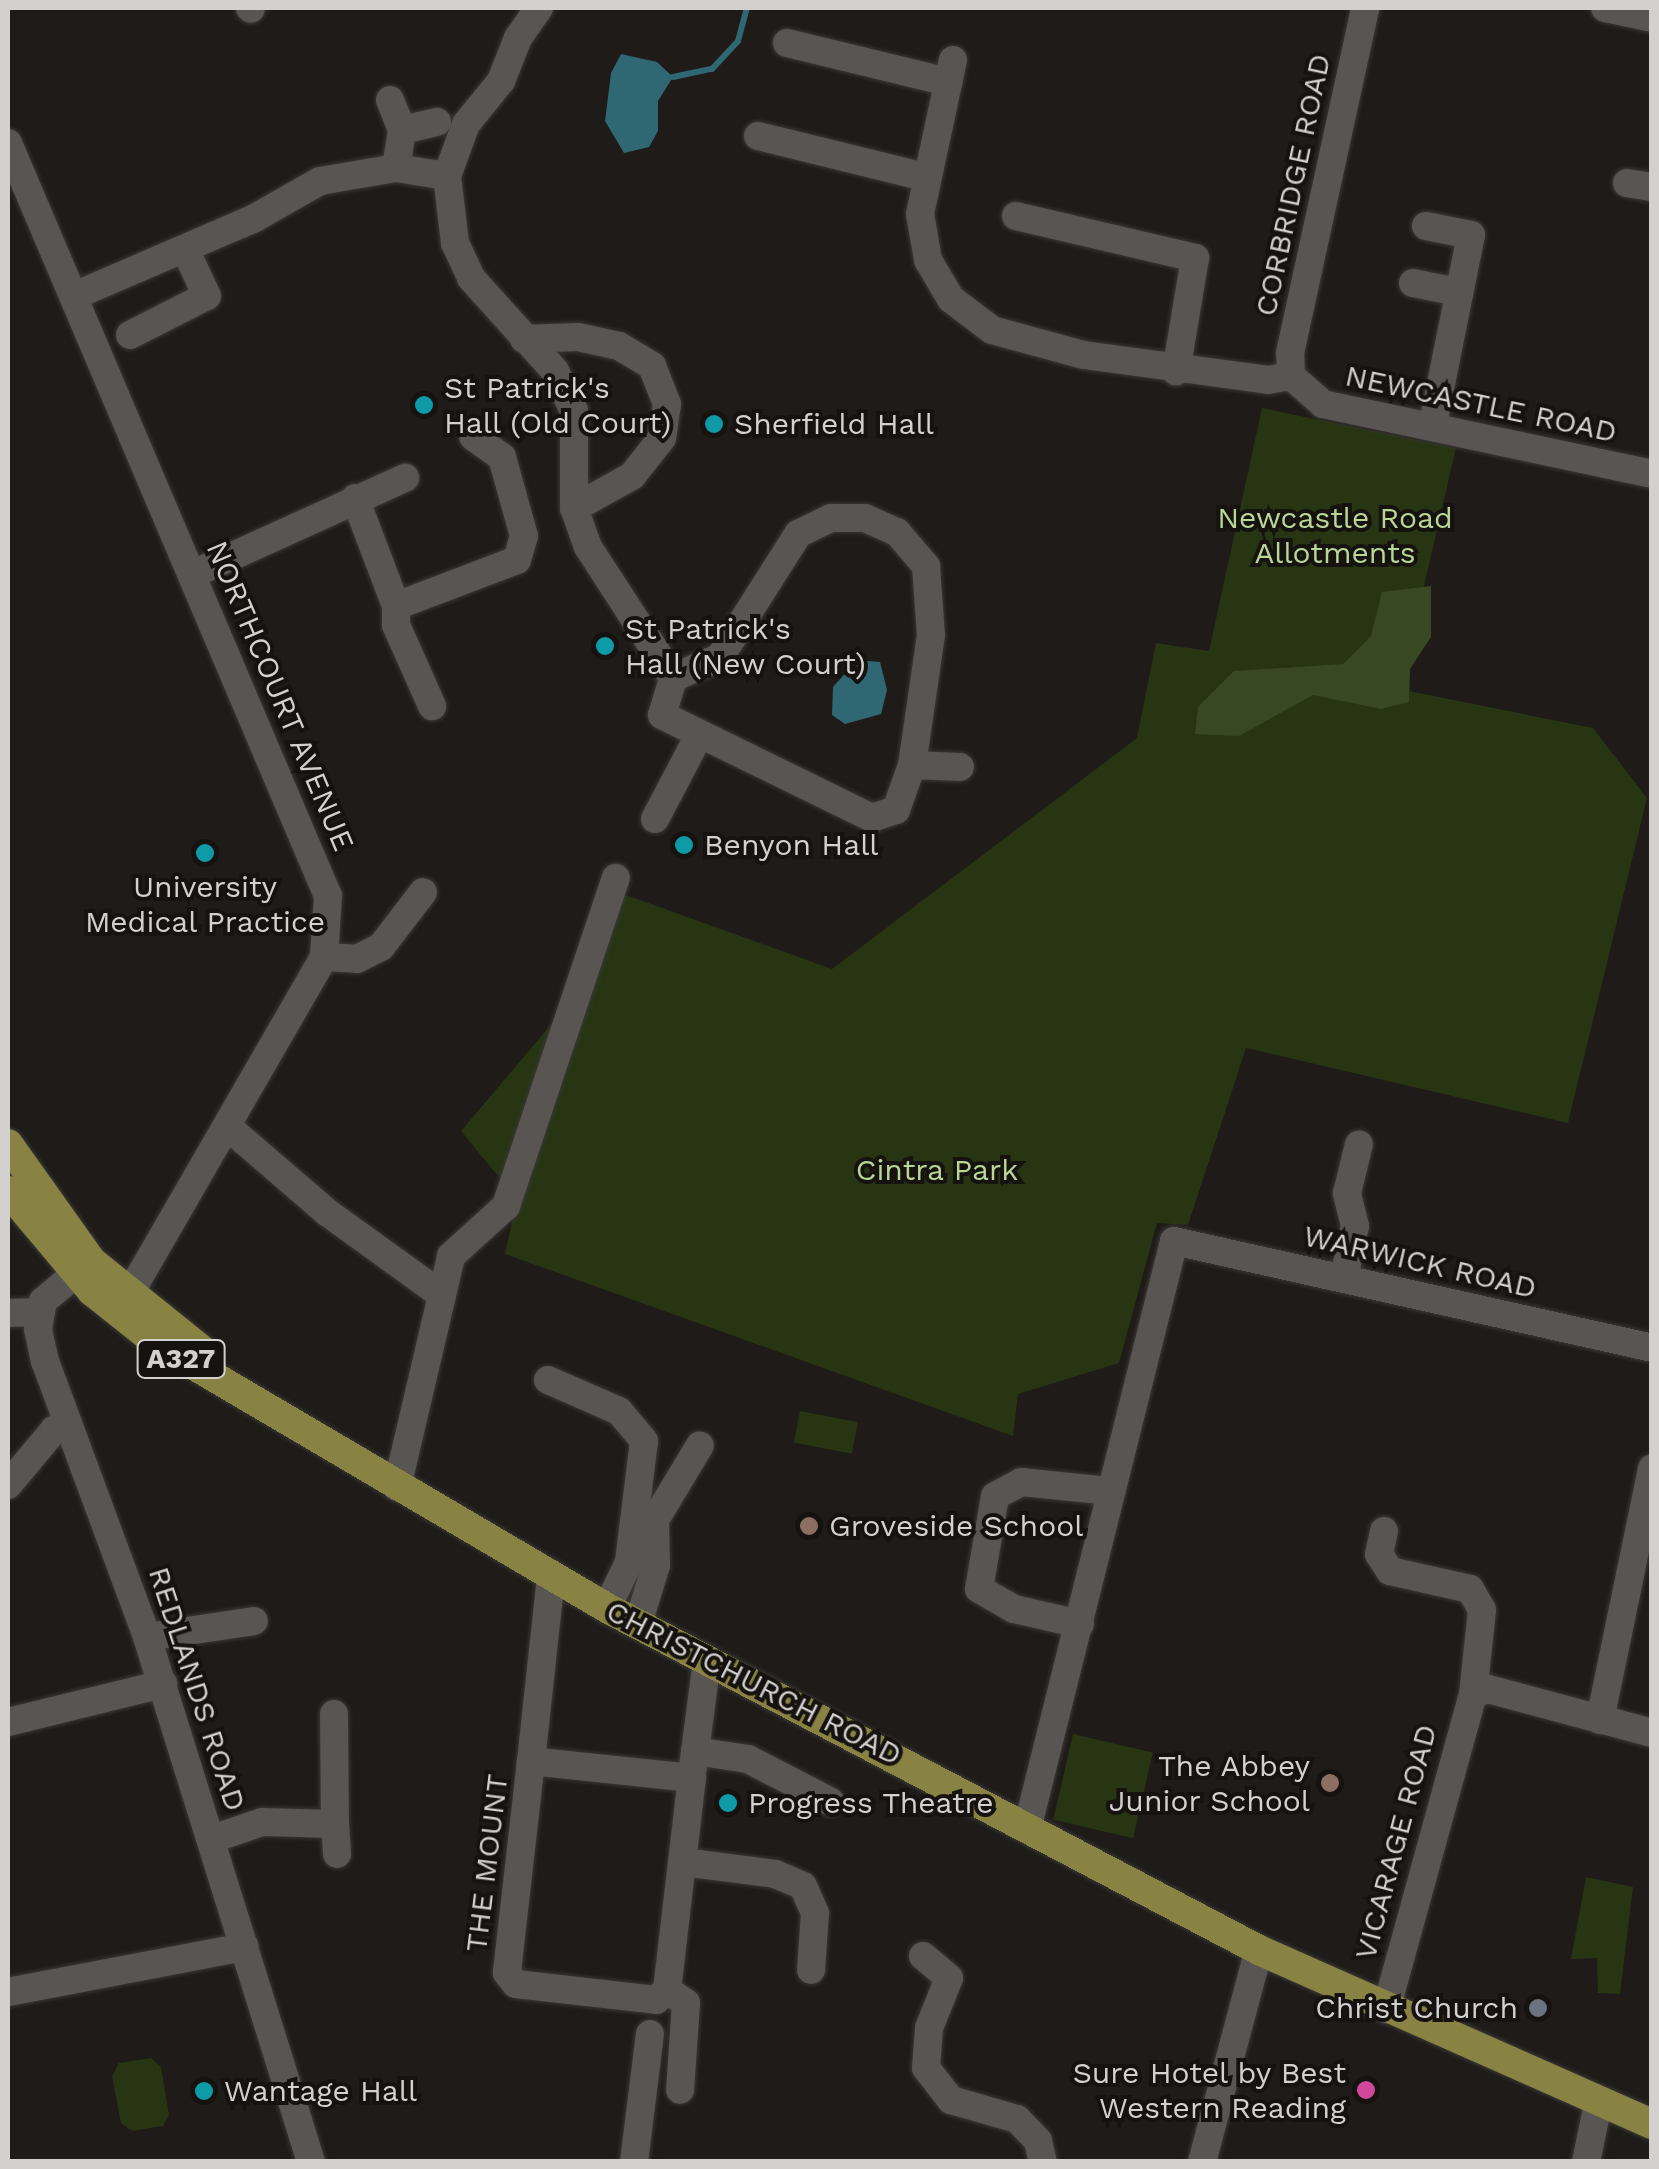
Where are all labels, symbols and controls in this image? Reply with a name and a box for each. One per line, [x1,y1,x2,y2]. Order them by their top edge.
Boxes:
street label: CORBRIDGE ROAD [1248,51,1338,319]
street label: NEWCASTLE ROAD [1342,358,1620,450]
place label: St Patrick's Hall (Old Court) [444,370,672,440]
marker: St Patrick's Hall (Old Court) [413,394,435,416]
place label: Sherfield Hall [734,406,934,442]
marker: Sherfield Hall [703,413,725,435]
park label: Newcastle Road Allotments [1217,500,1453,570]
street label: NORTHCOURT AVENUE [198,535,362,857]
place label: St Patrick's Hall (New Court) [625,611,867,682]
marker: St Patrick's Hall (New Court) [594,635,616,657]
place label: Benyon Hall [704,827,879,863]
marker: Benyon Hall [673,834,695,856]
marker: University Medical Practice [194,842,216,864]
place label: University Medical Practice [84,869,326,940]
park label: Cintra Park [855,1152,1019,1188]
street label: WARWICK ROAD [1300,1218,1540,1306]
road number: A327 [136,1336,226,1382]
place label: Groveside School [829,1508,1083,1544]
marker: Groveside School [798,1515,820,1537]
street label: REDLANDS ROAD [141,1562,253,1816]
street label: CHRISTCHURCH ROAD [600,1593,908,1773]
street label: VICARAGE ROAD [1347,1721,1445,1963]
place label: The Abbey Junior School [1108,1748,1310,1818]
street label: THE MOUNT [458,1772,516,1954]
marker: The Abbey Junior School [1319,1772,1341,1794]
place label: Progress Theatre [748,1785,994,1821]
marker: Progress Theatre [717,1792,739,1814]
place label: Christ Church [1315,1990,1518,2026]
marker: Christ Church [1527,1997,1549,2019]
place label: Sure Hotel by Best Western Reading [1071,2055,1346,2126]
place label: Wantage Hall [224,2073,417,2109]
marker: Sure Hotel by Best Western Reading [1355,2079,1377,2101]
marker: Wantage Hall [193,2080,215,2102]

